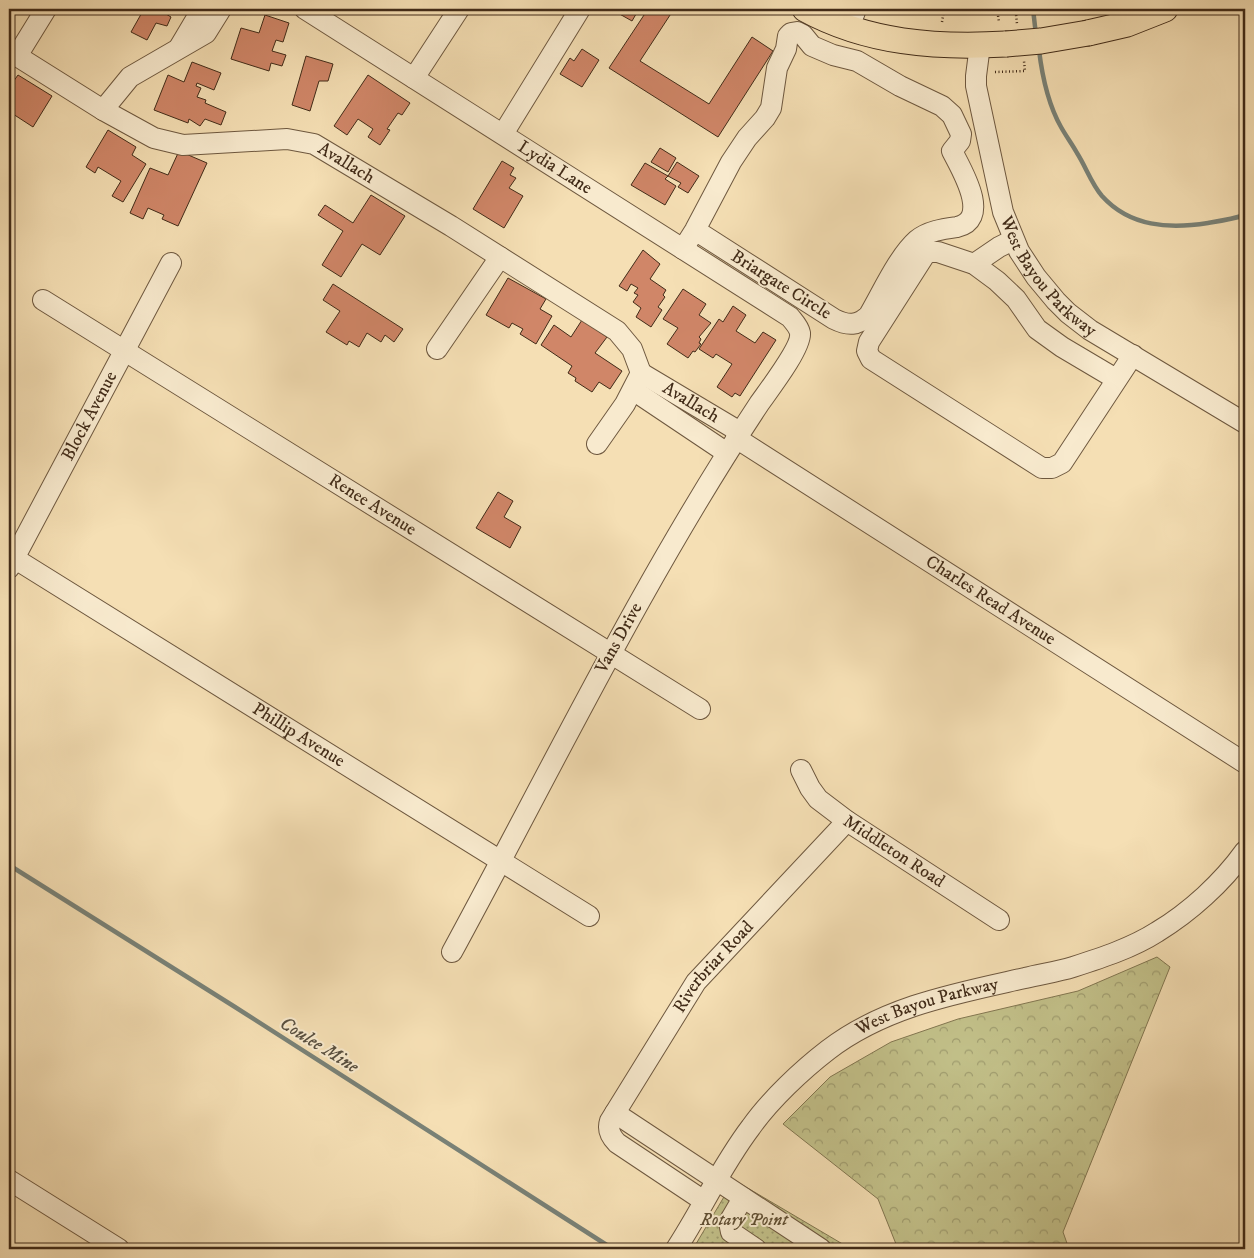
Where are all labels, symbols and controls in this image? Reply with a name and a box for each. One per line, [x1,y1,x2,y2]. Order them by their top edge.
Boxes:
street label: Lydia Lane [514,136,596,199]
street label: Avallach [314,138,379,189]
street label: West Bayou Parkway [995,212,1100,342]
street label: Briargate Circle [727,245,835,325]
street label: Block Avenue [57,368,122,465]
street label: Avallach [658,377,724,428]
street label: Renee Avenue [324,469,420,541]
street label: Charles Read Avenue [921,551,1060,650]
street label: Vans Drive [590,599,647,678]
street label: Phillip Avenue [248,698,349,772]
street label: Middleton Road [839,810,949,893]
street label: Riverbriar Road [669,916,758,1017]
street label: West Bayou Parkway [851,973,1001,1041]
water label: Coulee Mine [275,1012,363,1079]
park label: Rotary Point [699,1209,789,1231]

